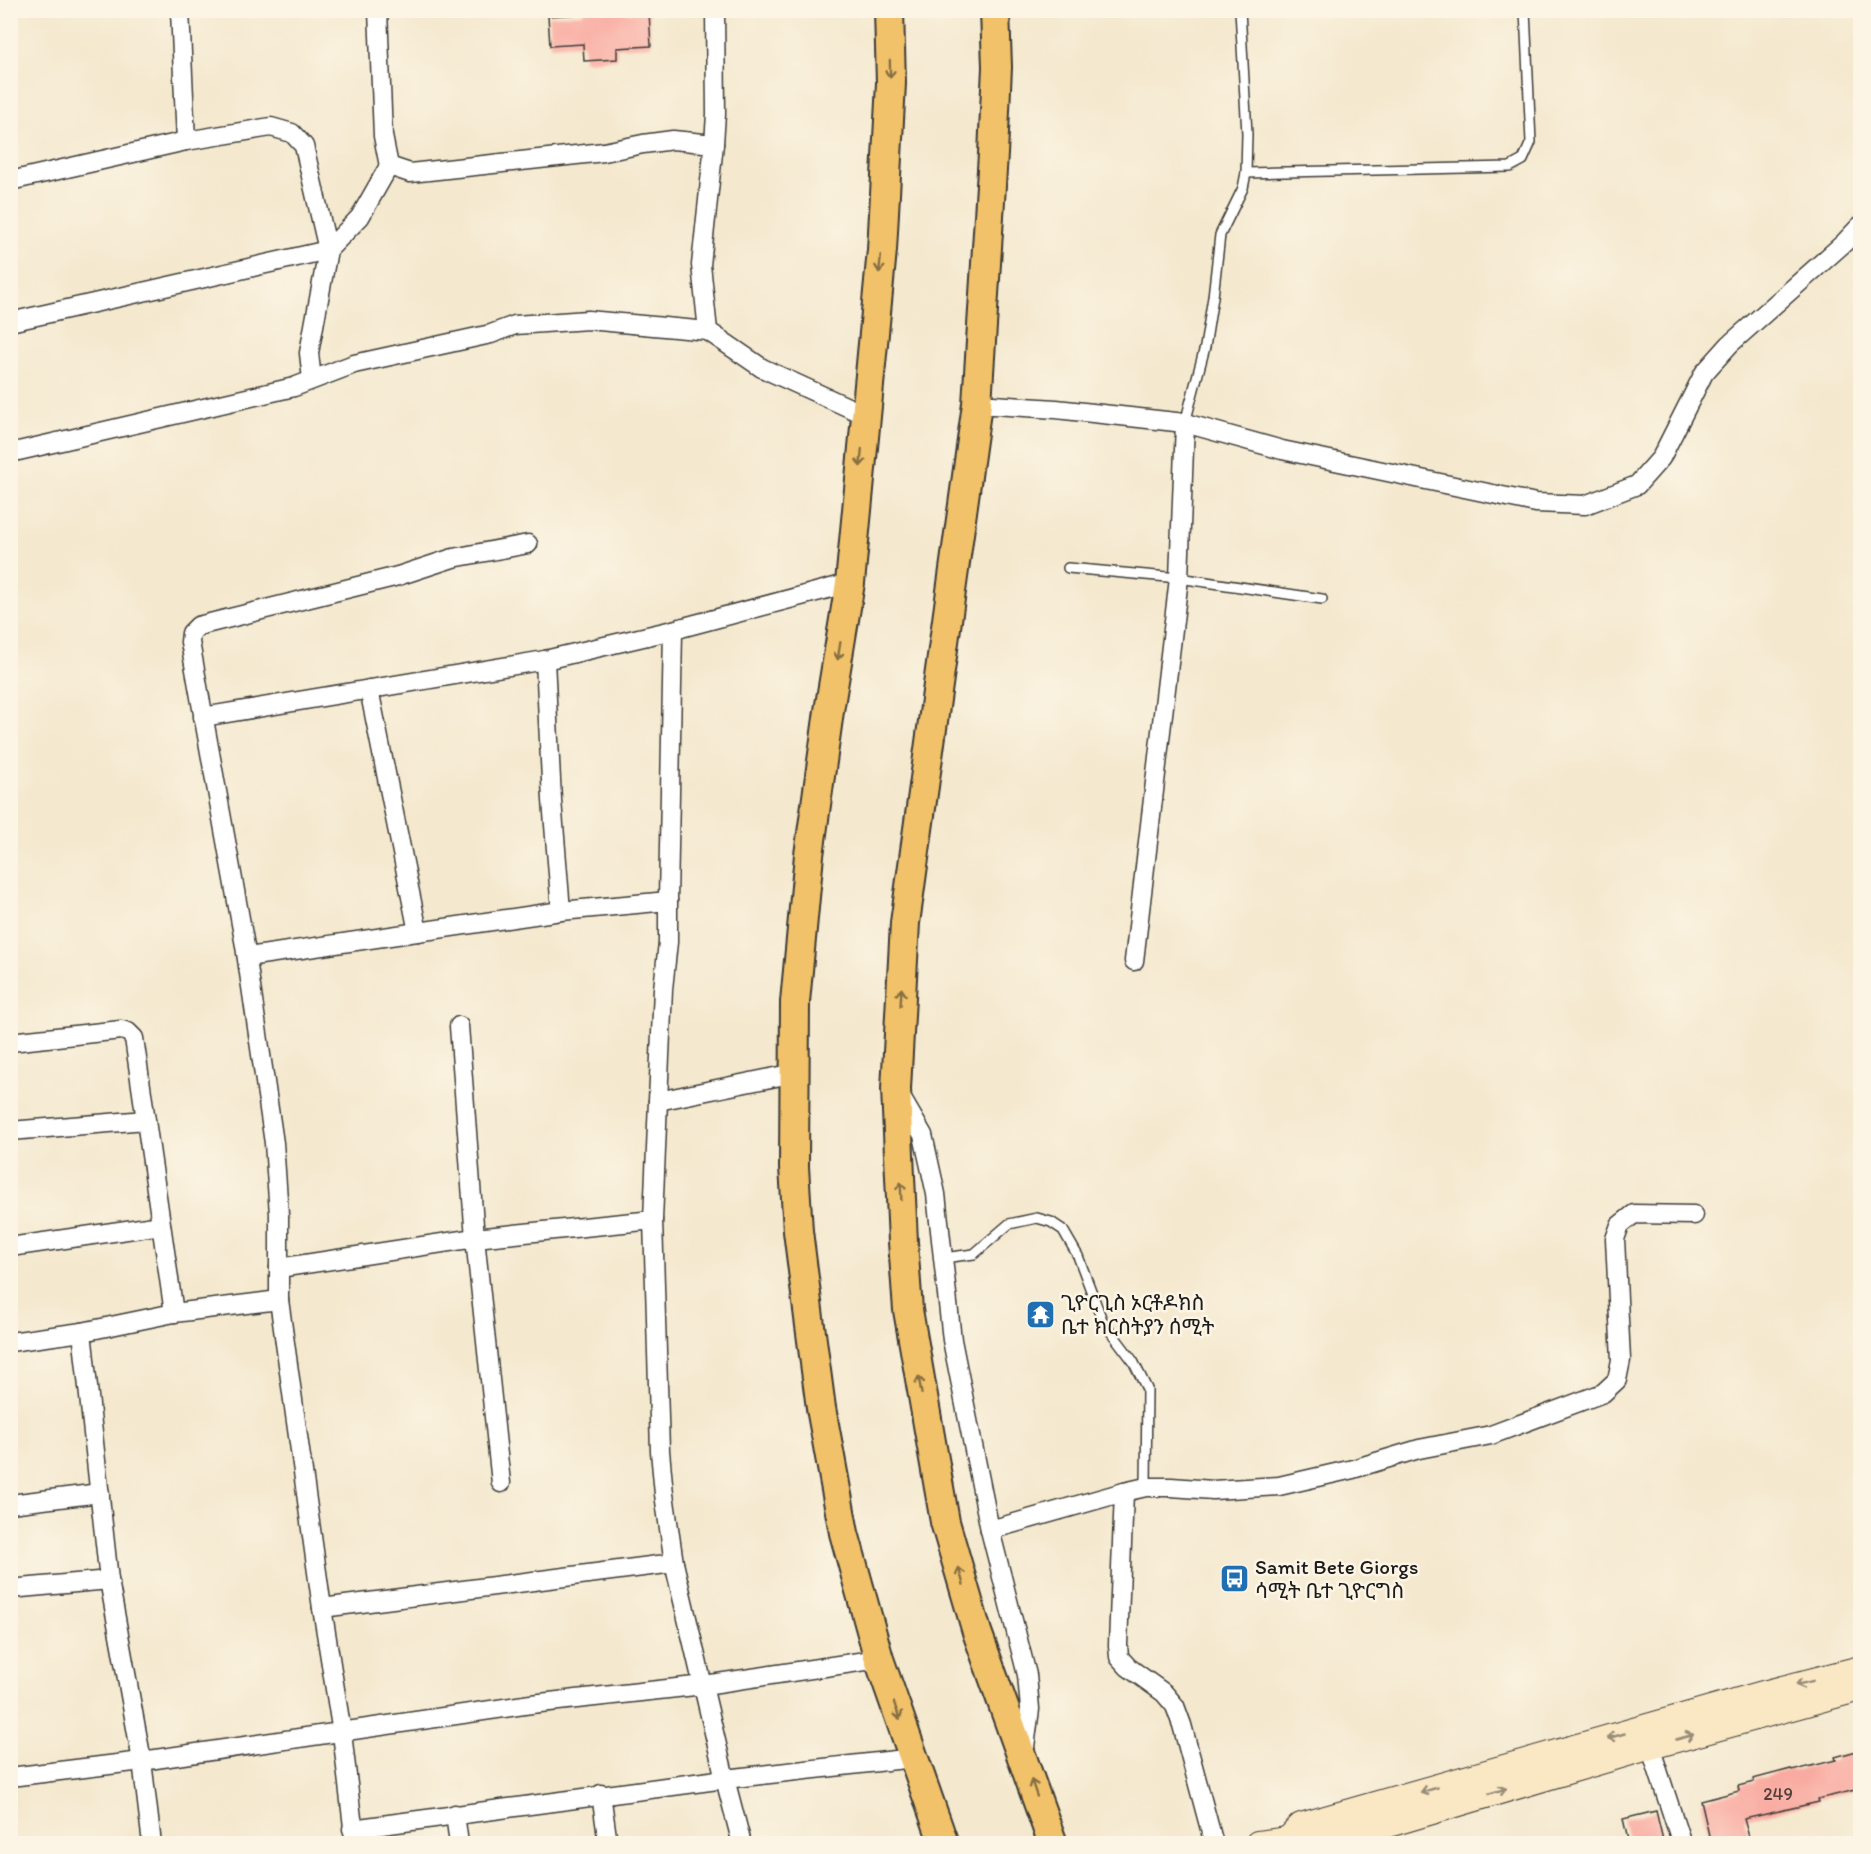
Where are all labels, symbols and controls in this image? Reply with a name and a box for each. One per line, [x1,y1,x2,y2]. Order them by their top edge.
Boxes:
one-way arrow [885,58,896,78]
one-way arrow [875,253,886,273]
one-way arrow [855,447,866,467]
one-way arrow [833,641,844,661]
one-way arrow [896,987,907,1007]
one-way arrow [895,1182,906,1202]
place label: ጊዮርጊስ ኦርቶዶክስ ቤተ ክርስትያን ሰሚት [1061,1290,1215,1339]
temple icon: ጊዮርጊስ ኦርቶዶክስ ቤተ ክርስትያን ሰሚት [1024,1299,1056,1331]
one-way arrow [914,1376,925,1396]
place label: Samit Bete Giorgs ሳሚት ቤተ ጊዮርግስ [1255,1554,1418,1603]
bus stop icon: Samit Bete Giorgs ሳሚት ቤተ ጊዮርግስ [1218,1563,1250,1595]
one-way arrow [955,1567,966,1586]
one-way arrow [1795,1678,1814,1689]
one-way arrow [893,1701,904,1720]
one-way arrow [1607,1731,1626,1743]
one-way arrow [1675,1731,1694,1742]
one-way arrow [1027,1779,1038,1798]
house number: 249 [1763,1783,1793,1805]
one-way arrow [1420,1785,1439,1796]
one-way arrow [1488,1785,1507,1796]

